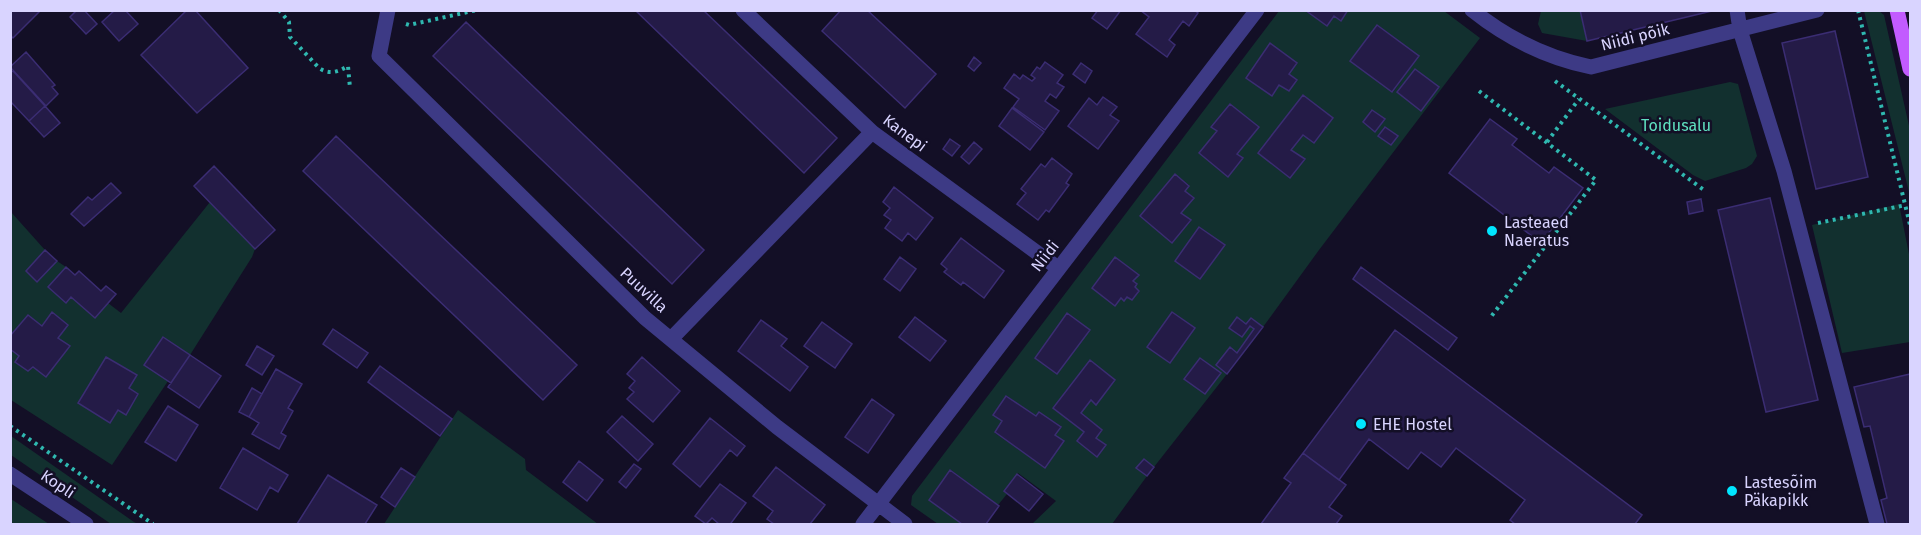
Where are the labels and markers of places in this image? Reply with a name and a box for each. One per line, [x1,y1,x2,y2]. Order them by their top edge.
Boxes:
place label: Lasteaed Naeratus [1504,213,1569,250]
marker: Lasteaed Naeratus [1485,224,1499,238]
place label: EHE Hostel [1373,415,1452,434]
marker: EHE Hostel [1354,417,1368,431]
place label: Lastesõim Päkapikk [1744,473,1817,510]
marker: Lastesõim Päkapikk [1725,484,1739,498]

